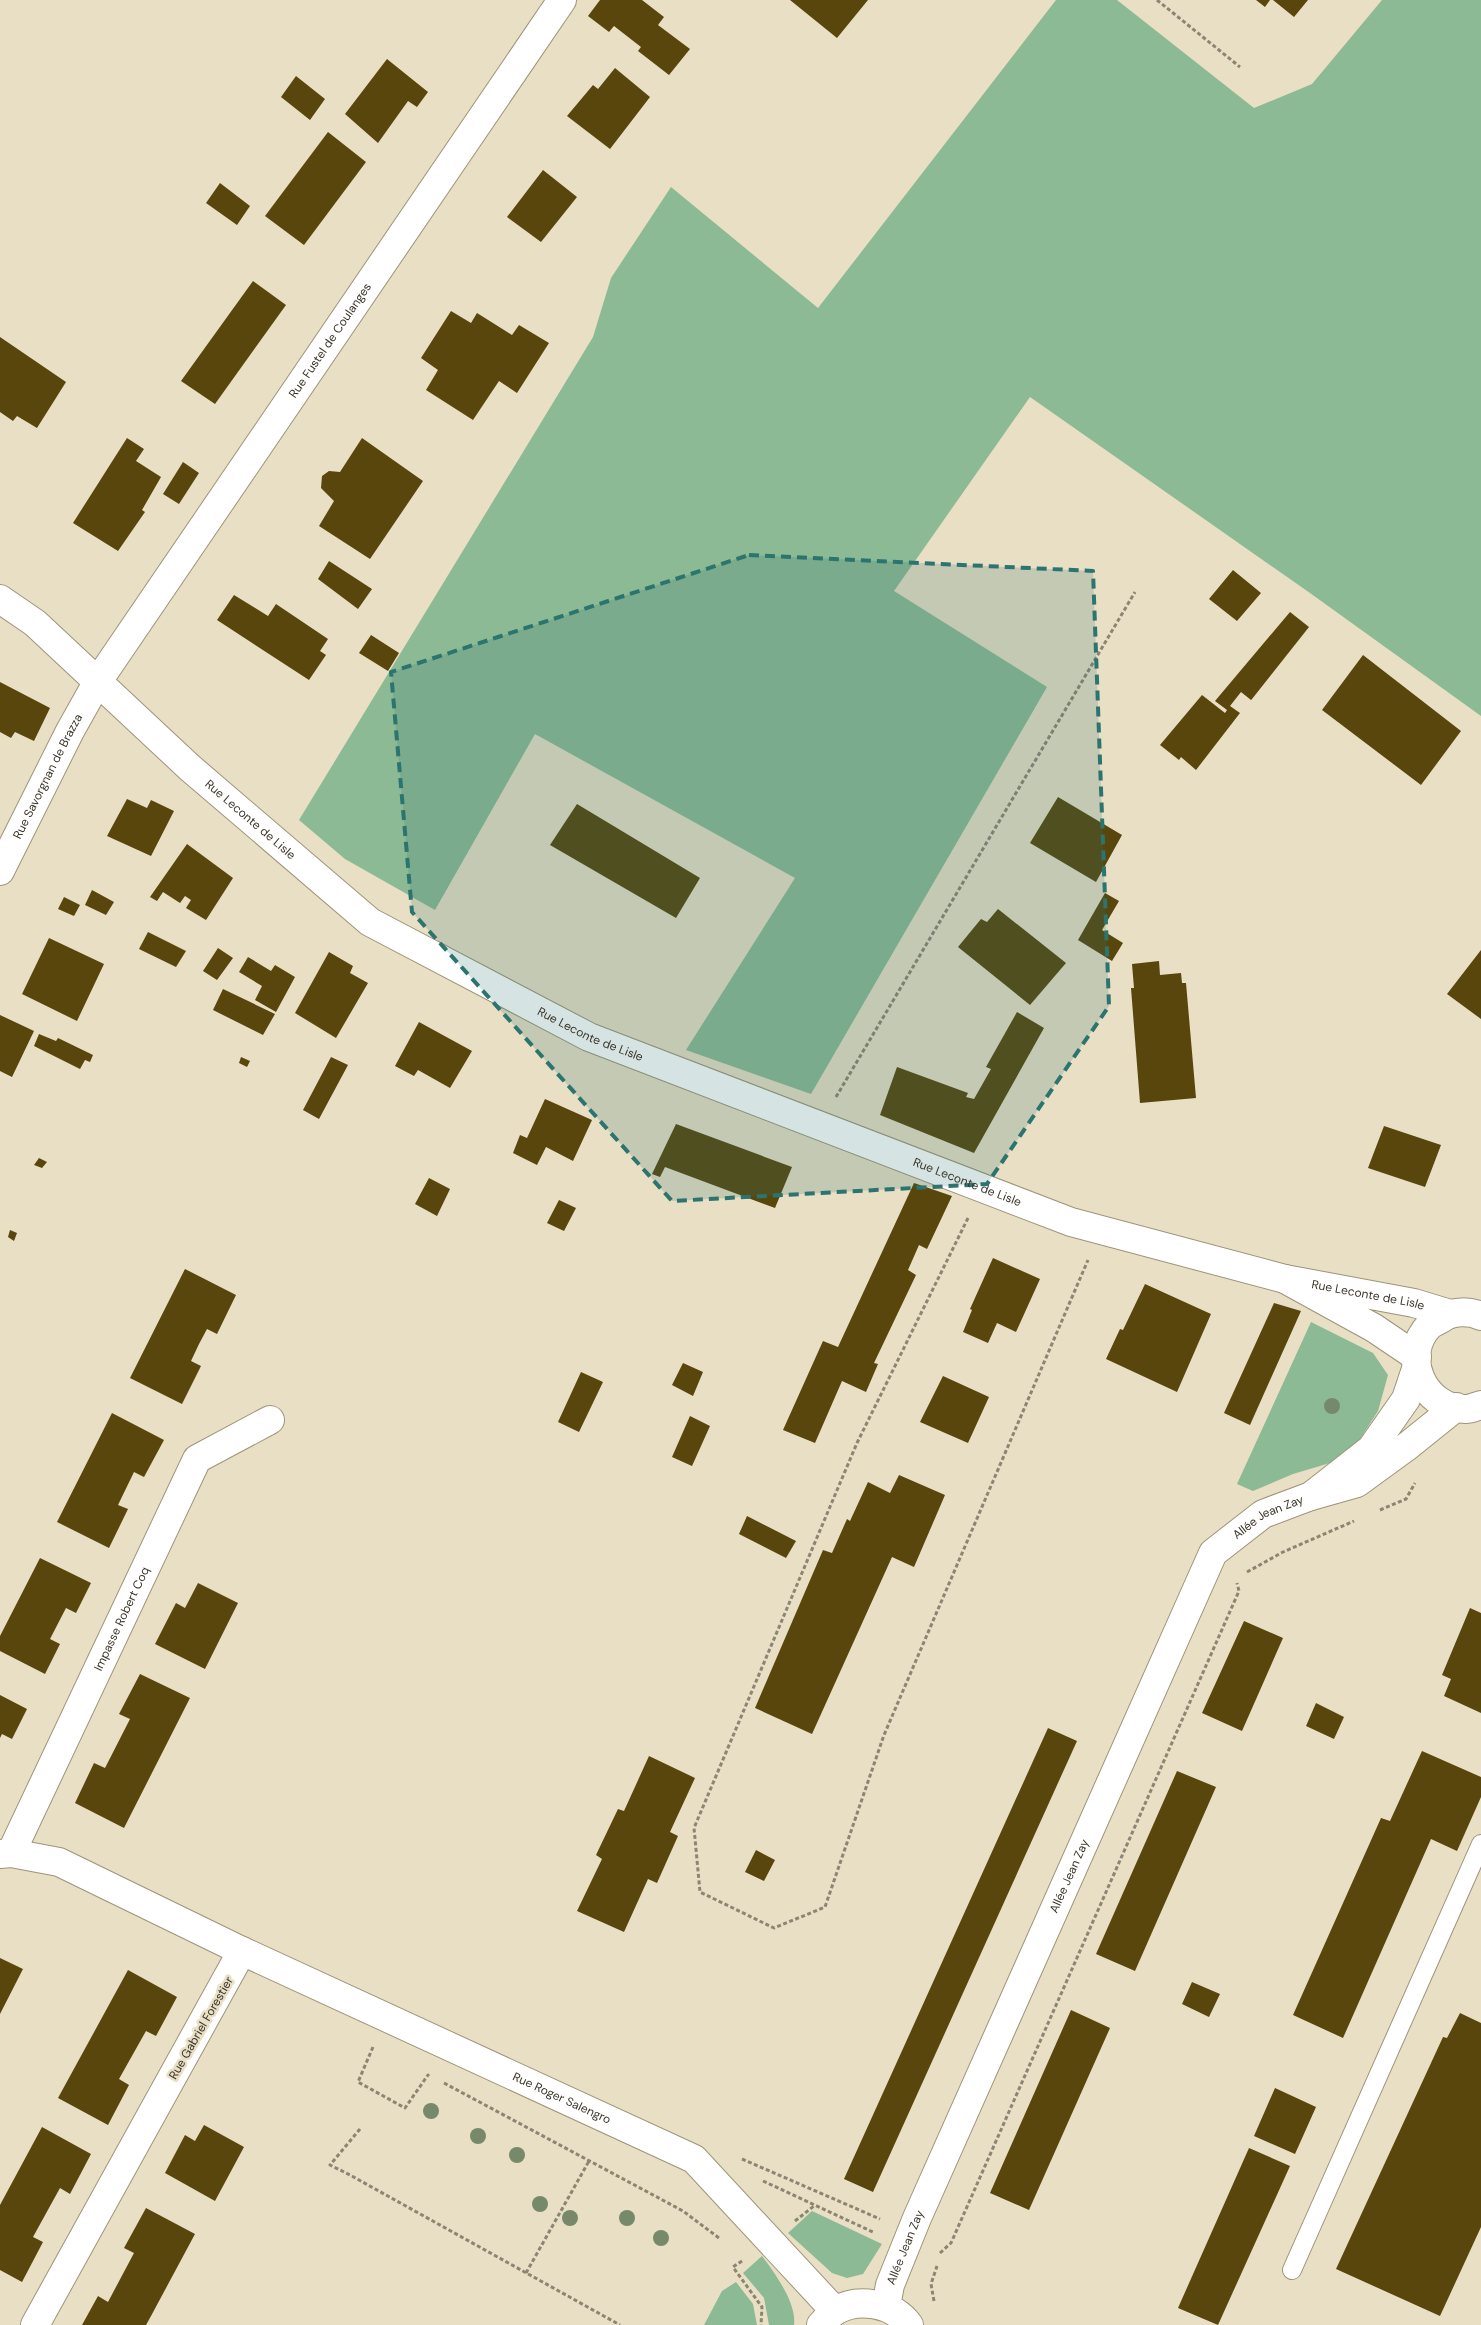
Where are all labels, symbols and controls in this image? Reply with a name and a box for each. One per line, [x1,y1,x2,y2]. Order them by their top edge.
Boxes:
street label: Rue Fustel de Coulanges [285,280,375,401]
street label: Rue Savorgnan de Brazza [9,711,86,842]
street label: Rue Leconte de Lisle [202,776,299,863]
street label: Rue Leconte de Lisle [535,1003,646,1065]
street label: Rue Leconte de Lisle [911,1154,1024,1210]
street label: Rue Leconte de Lisle [1310,1276,1427,1314]
street label: Allée Jean Zay [1229,1491,1306,1543]
street label: Impasse Robert Coq [90,1564,153,1674]
street label: Allée Jean Zay [1046,1836,1093,1915]
street label: Rue Gabriel Forestier [165,1973,237,2082]
street label: Rue Roger Salengro [510,2069,614,2128]
street label: Allée Jean Zay [883,2207,928,2287]

